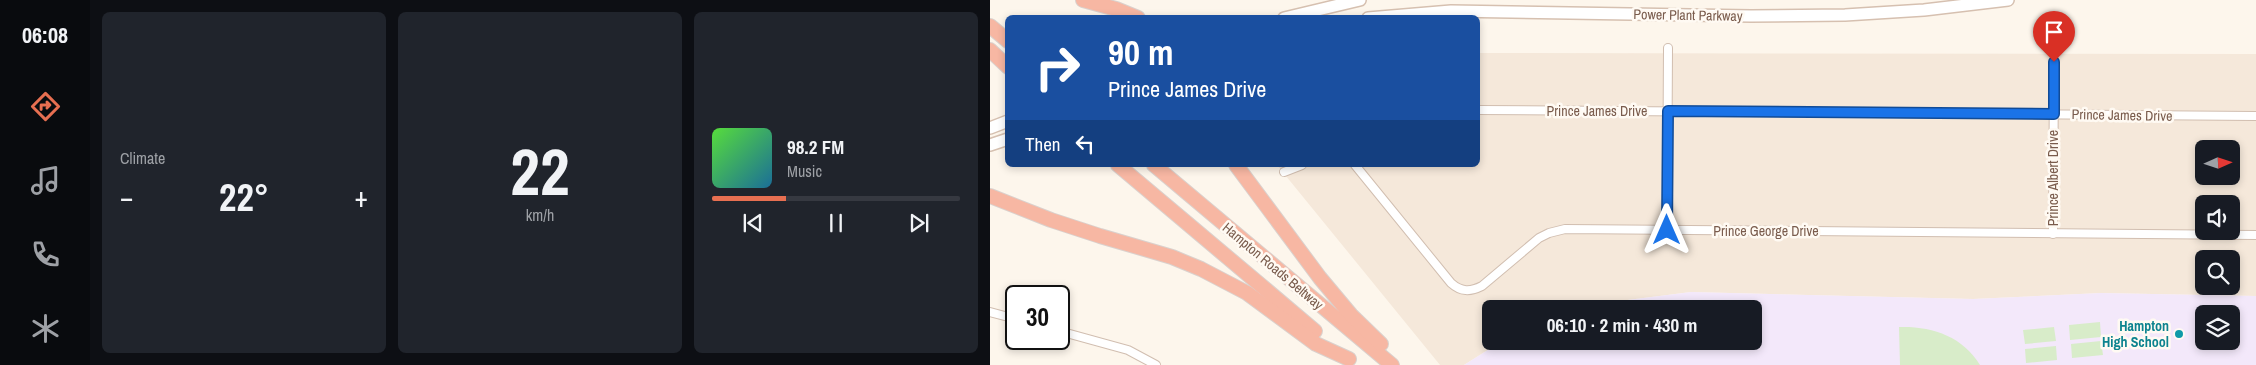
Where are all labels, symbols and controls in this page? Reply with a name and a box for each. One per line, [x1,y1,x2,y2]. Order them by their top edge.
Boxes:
street label: Power Plant Parkway [1633,5,1743,25]
pin [2033,11,2075,62]
icon: arrive [2040,18,2068,46]
text: 06:08 [22,20,68,50]
text: 90 m [1108,29,1173,76]
icon: right [1025,35,1090,100]
text: Prince James Drive [1108,74,1266,104]
icon: directions [28,89,63,124]
street label: Prince James Drive [1547,102,1647,120]
street label: Prince James Drive [2071,105,2173,125]
text: 22 [510,128,570,215]
icon: left [1071,130,1099,158]
street label: Prince Albert Drive [2044,130,2062,226]
text: Then [1025,131,1061,157]
text: 98.2 FM [787,134,844,160]
north arrow [2195,140,2240,185]
map controls [2195,140,2240,350]
text: Climate [120,147,165,169]
text: Music [787,160,822,182]
icon: music [28,163,63,198]
text: 22° [219,172,269,223]
text: − [120,178,133,216]
text: + [355,178,368,216]
button: sound [2195,195,2240,240]
position arrow [1640,203,1692,255]
text: km/h [526,204,554,226]
icon: previous [739,209,767,237]
icon: pause [822,209,850,237]
icon: next [905,209,933,237]
street label: Hampton Roads Beltway [1219,218,1327,314]
street label: Prince George Drive [1713,222,1819,240]
icon: phone [28,237,63,272]
button: search [2195,250,2240,295]
speed limit sign: 30 [1005,285,1070,350]
button: layers [2195,305,2240,350]
icon: climate [28,311,63,346]
text: 06:10 · 2 min · 430 m [1547,312,1697,338]
place label: Hampton High School [2102,317,2169,351]
marker: Hampton High School [2173,328,2185,340]

